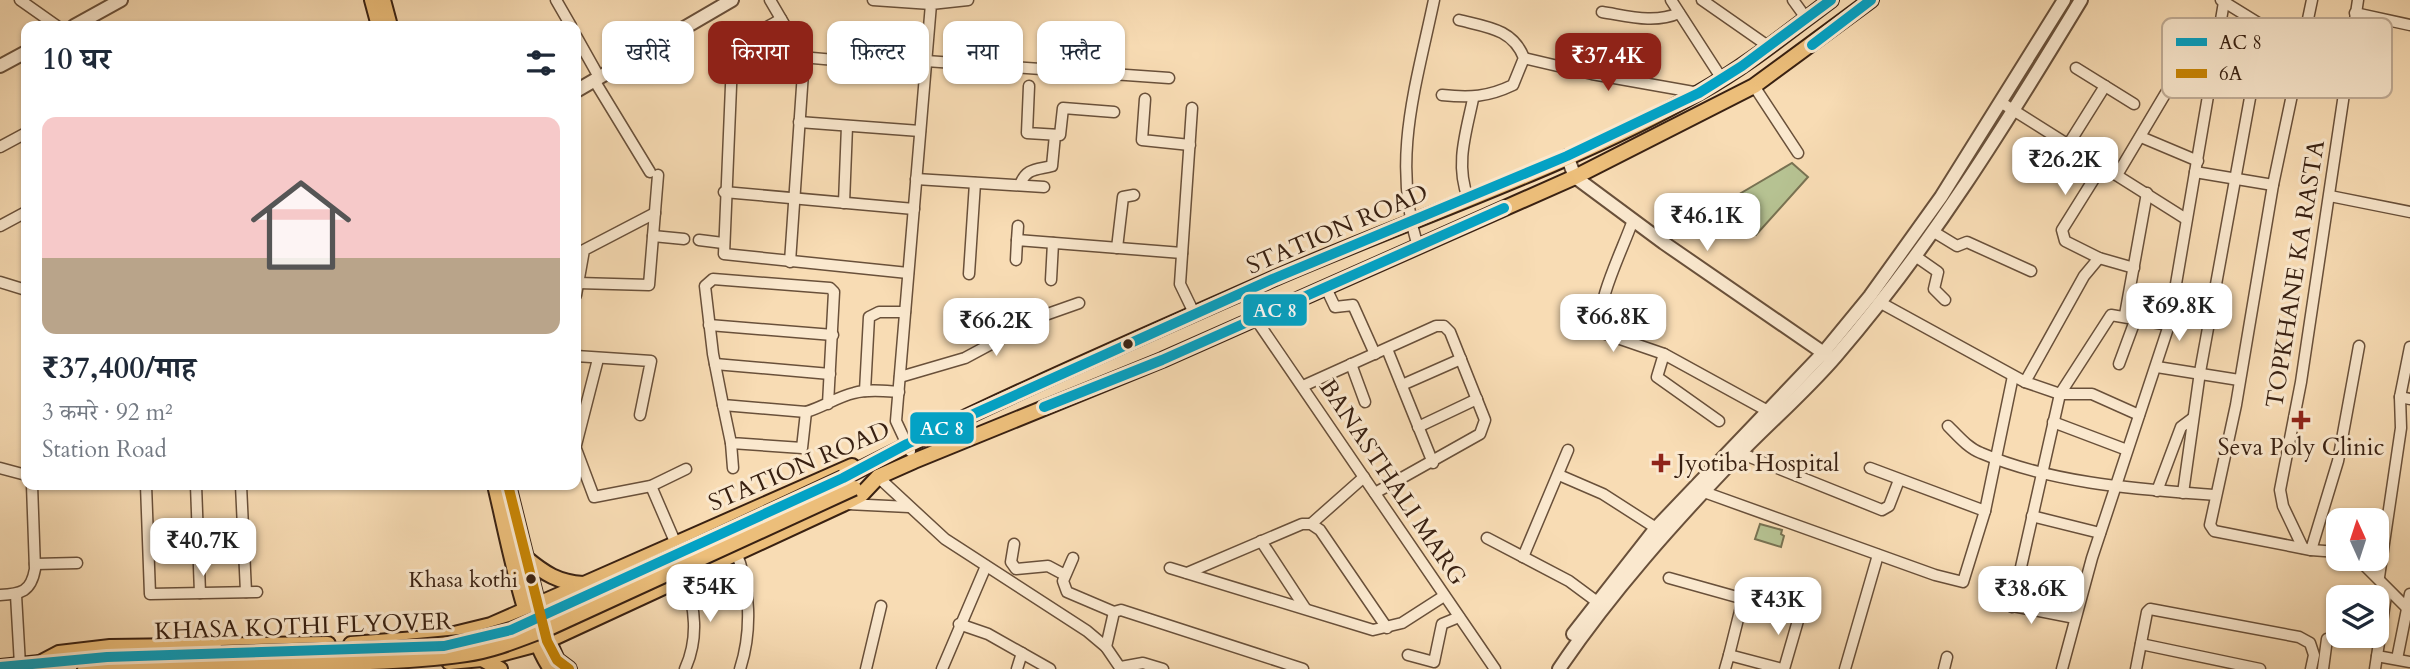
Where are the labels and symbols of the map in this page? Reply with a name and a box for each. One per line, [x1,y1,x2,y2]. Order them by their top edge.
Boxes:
legend [2162,18,2392,98]
text: AC 8 [2219,30,2262,56]
pin: ₹37.4K [1551,34,1665,93]
text: 6A [2219,61,2243,87]
street label: TOPKHANE KA RASTA [2258,137,2333,411]
pin: ₹26.2K [2008,138,2122,197]
street label: STATION ROAD [1241,176,1433,283]
pin: ₹46.1K [1650,194,1764,253]
pin: ₹69.8K [2122,284,2236,343]
line badge: AC 8 [1242,293,1308,327]
pin: ₹66.8K [1556,294,1670,354]
pin: ₹66.2K [939,298,1053,358]
text: AC 8 [1253,298,1297,324]
unlabelled marker [1121,337,1135,351]
street label: BANASTHALI MARG [1311,373,1474,592]
marker: Seva Poly Clinic [2291,410,2311,430]
line badge: AC 8 [909,411,975,445]
street label: STATION ROAD [703,413,895,520]
text: AC 8 [920,416,964,442]
place label: Seva Poly Clinic [2218,431,2384,464]
place label: Jyotiba Hospital [1674,447,1839,480]
marker: Jyotiba Hospital [1651,453,1671,473]
north arrow [2326,508,2389,570]
pin: ₹40.7K [146,518,260,578]
pin: ₹54K [669,564,751,624]
place label: Khasa kothi [408,565,518,595]
pin: ₹38.6K [1974,566,2088,626]
marker: Khasa kothi [524,572,538,586]
pin: ₹43K [1737,578,1819,637]
street label: KHASA KOTHI FLYOVER [154,605,453,648]

